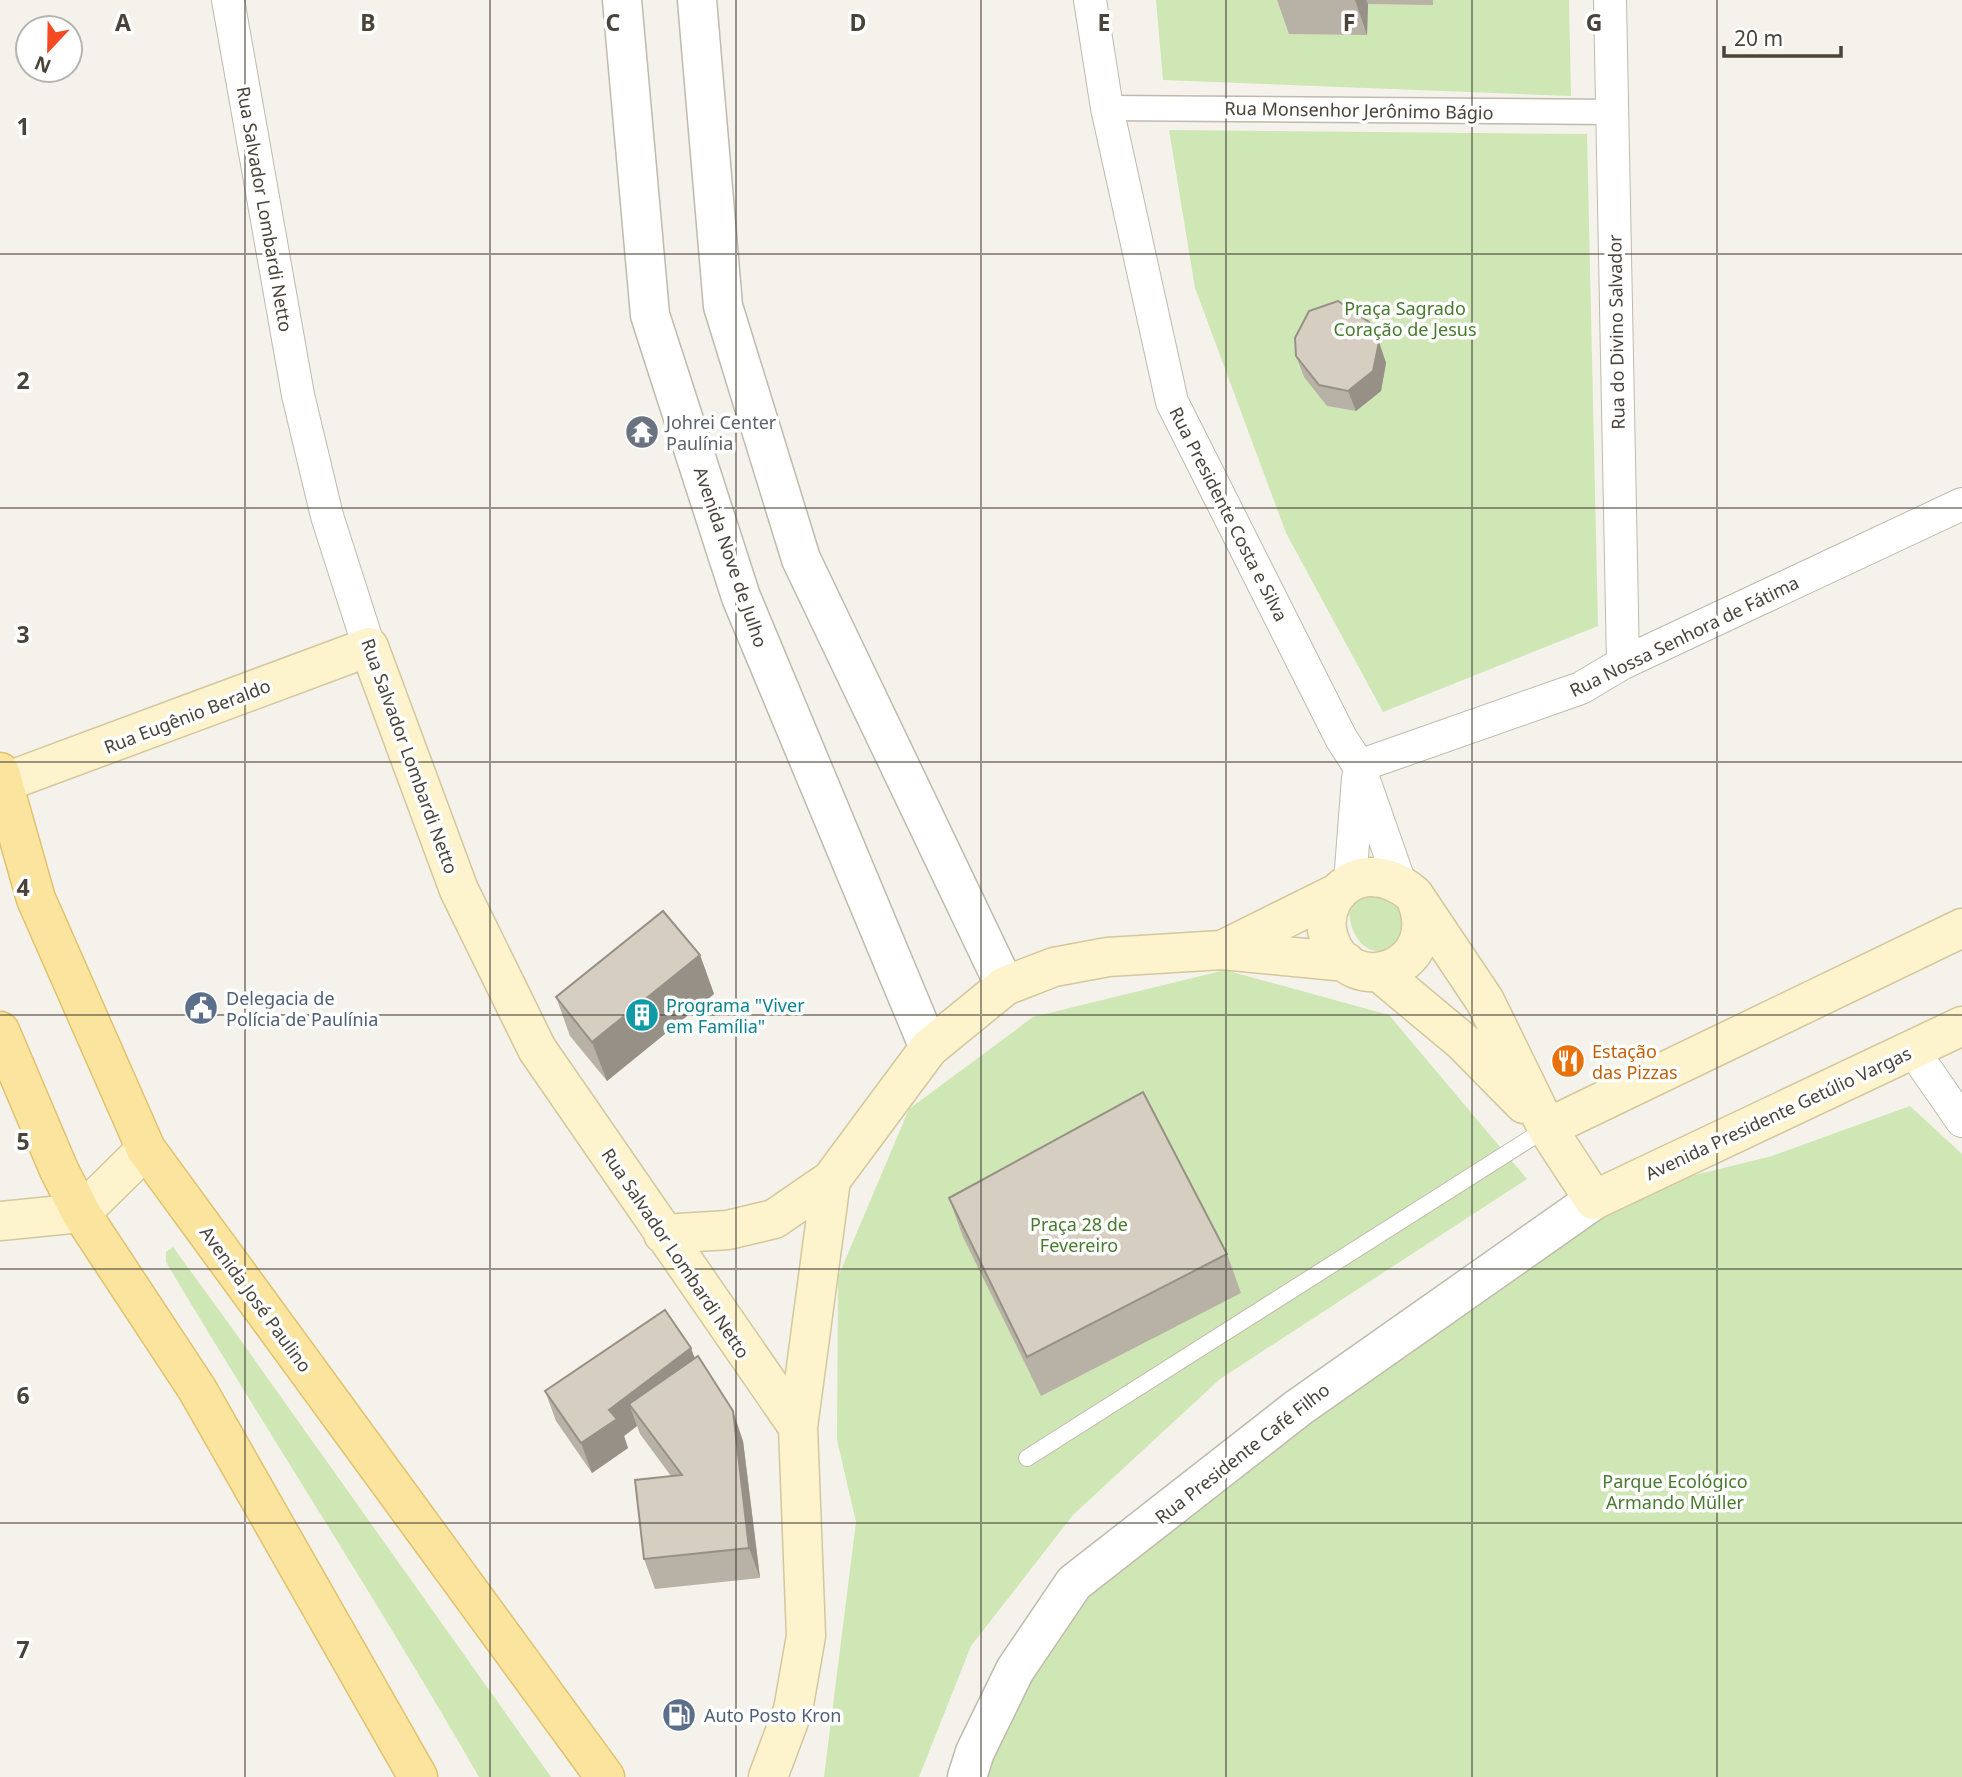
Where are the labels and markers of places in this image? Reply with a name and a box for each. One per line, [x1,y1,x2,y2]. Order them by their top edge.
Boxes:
place label: Johrei Center Paulínia [664,410,777,455]
temple icon: Johrei Center Paulínia [623,413,661,451]
place label: Delegacia de Polícia de Paulínia [226,986,378,1031]
public building icon: Delegacia de Polícia de Paulínia [182,989,220,1027]
place label: Programa "Viver em Família" [666,993,805,1038]
building icon: Programa "Viver em Família" [623,996,661,1034]
place label: Estação das Pizzas [1592,1039,1678,1084]
restaurant icon: Estação das Pizzas [1549,1042,1587,1080]
fuel station icon: Auto Posto Kron [660,1696,698,1734]
place label: Auto Posto Kron [704,1703,841,1727]

